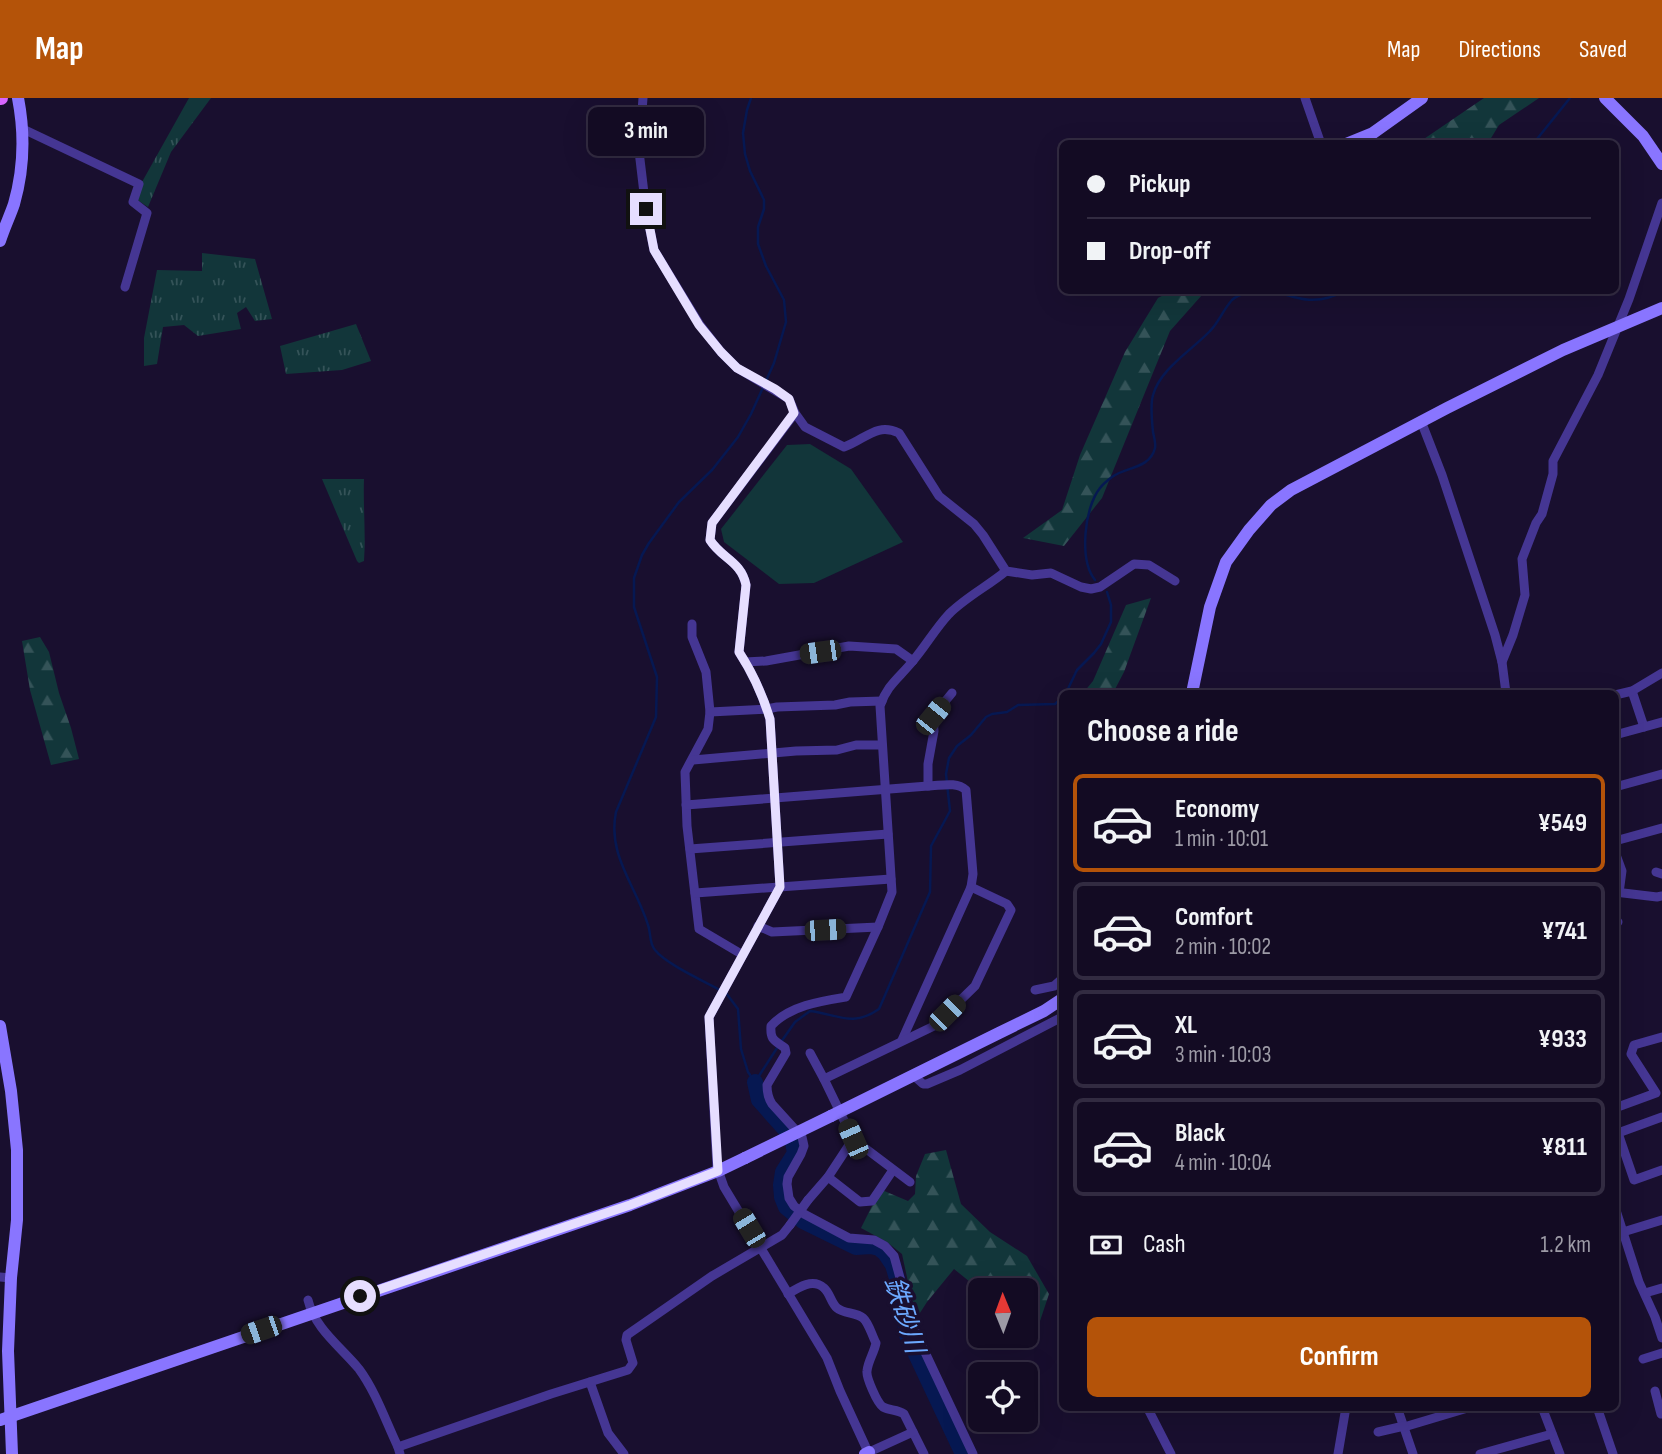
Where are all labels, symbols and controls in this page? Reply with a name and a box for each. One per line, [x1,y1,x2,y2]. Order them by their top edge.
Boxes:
text: Map [35,29,84,69]
text: Map [1387,35,1420,64]
text: Directions [1458,35,1541,64]
text: Saved [1579,35,1627,64]
callout: 3 min [588,108,704,156]
text: 3 min [624,117,668,145]
text: Pickup [1129,169,1191,200]
route end [630,193,662,225]
text: Drop-off [1129,236,1210,267]
car [798,639,843,665]
car [912,693,955,739]
text: Choose a ride [1087,712,1239,751]
icon: car [1091,792,1154,855]
text: Economy [1175,794,1259,825]
text: ¥549 [1538,808,1587,839]
text: 1 min · 10:01 [1175,825,1268,853]
icon: car [1091,900,1154,963]
text: Comfort [1175,902,1253,933]
text: ¥741 [1541,916,1587,947]
car [804,918,847,942]
text: 2 min · 10:02 [1175,933,1271,961]
car [925,991,970,1035]
icon: car [1091,1008,1154,1071]
text: XL [1175,1010,1197,1041]
text: ¥933 [1538,1024,1587,1055]
text: 3 min · 10:03 [1175,1041,1271,1069]
car [835,1116,872,1162]
icon: car [1091,1116,1154,1179]
text: Black [1175,1118,1225,1149]
text: ¥811 [1541,1132,1587,1163]
text: 4 min · 10:04 [1175,1149,1271,1177]
car [730,1205,769,1251]
icon: cash [1087,1226,1125,1264]
text: Cash [1143,1229,1186,1260]
text: 1.2 km [1541,1231,1591,1259]
water label: 鉄砂川 [877,1274,931,1360]
north arrow [968,1278,1038,1348]
map controls [968,1278,1038,1432]
route start [344,1280,376,1312]
car [238,1313,285,1347]
button: Confirm [1087,1317,1591,1397]
button: locate [968,1362,1038,1432]

